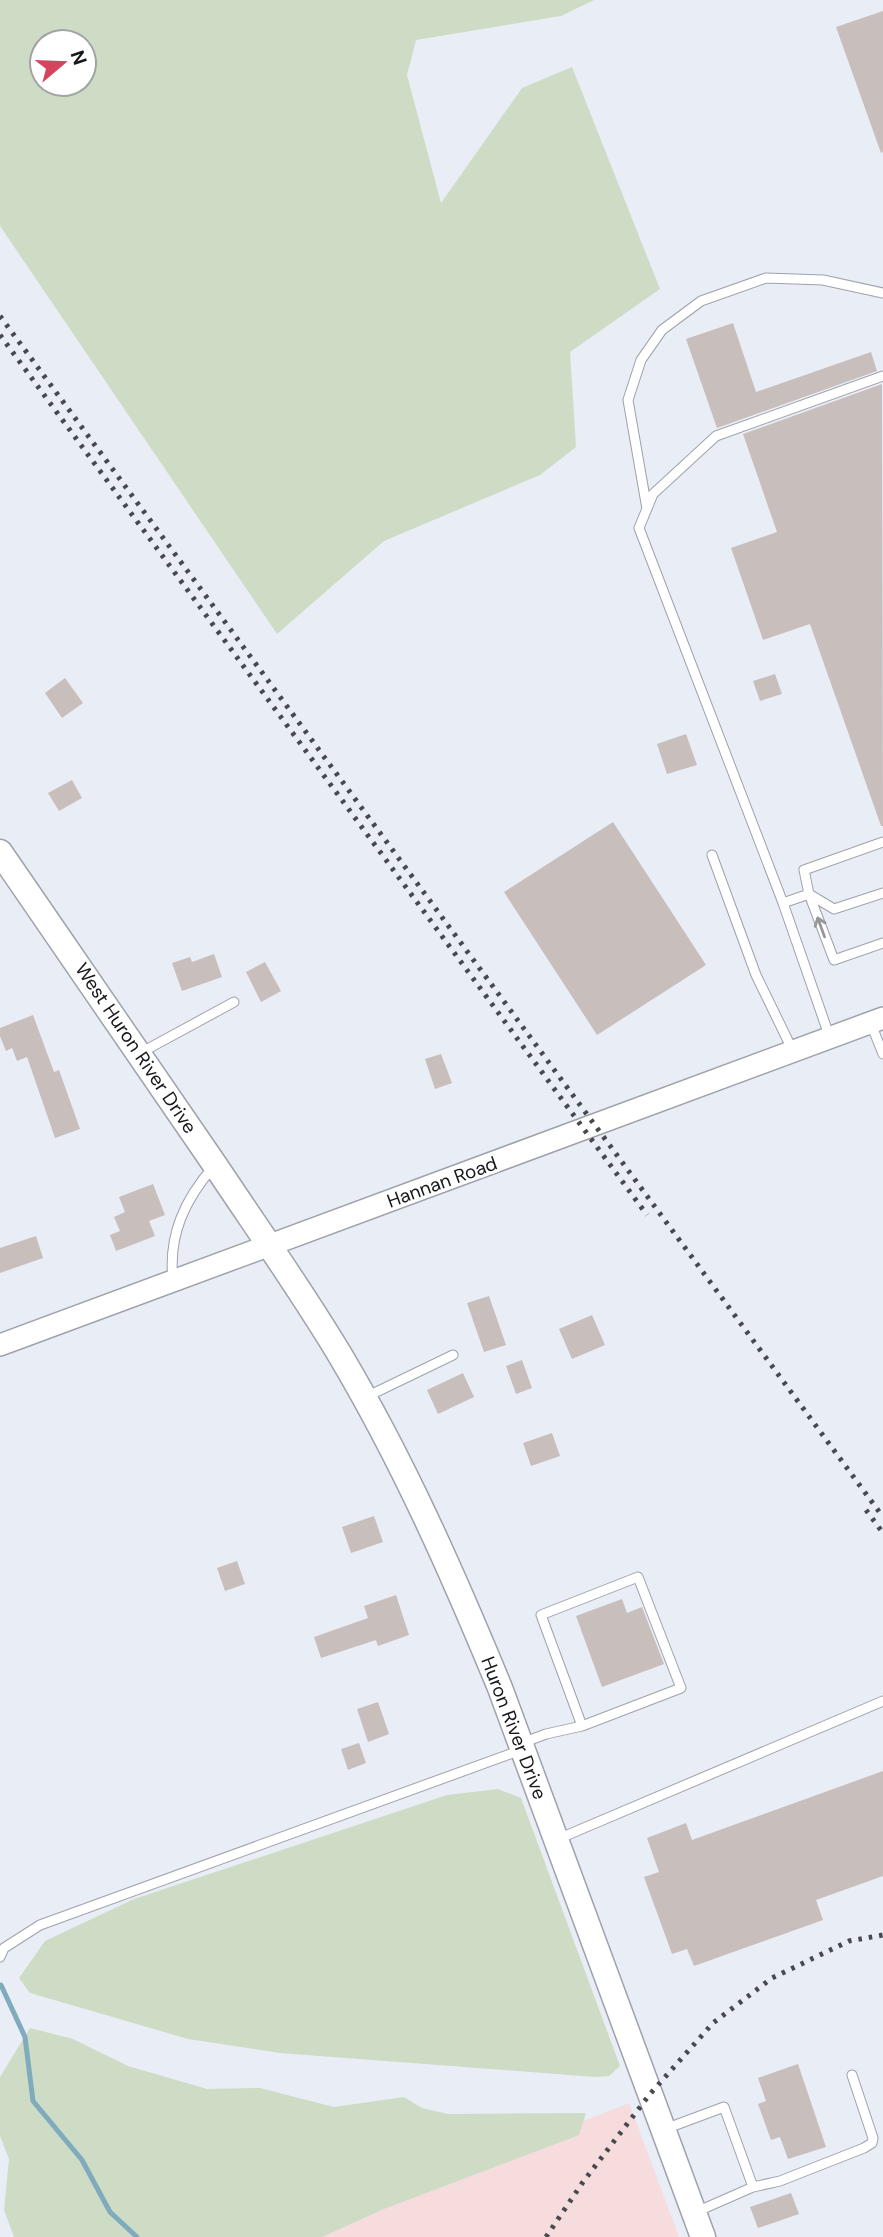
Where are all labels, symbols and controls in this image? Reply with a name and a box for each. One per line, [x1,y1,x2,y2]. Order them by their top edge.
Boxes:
north arrow [28,28,98,98]
text: N [65,47,93,68]
one-way arrow [814,916,827,938]
street label: West Huron River Drive [69,958,203,1138]
street label: Hannan Road [383,1150,501,1214]
street label: Huron River Drive [475,1653,553,1803]

